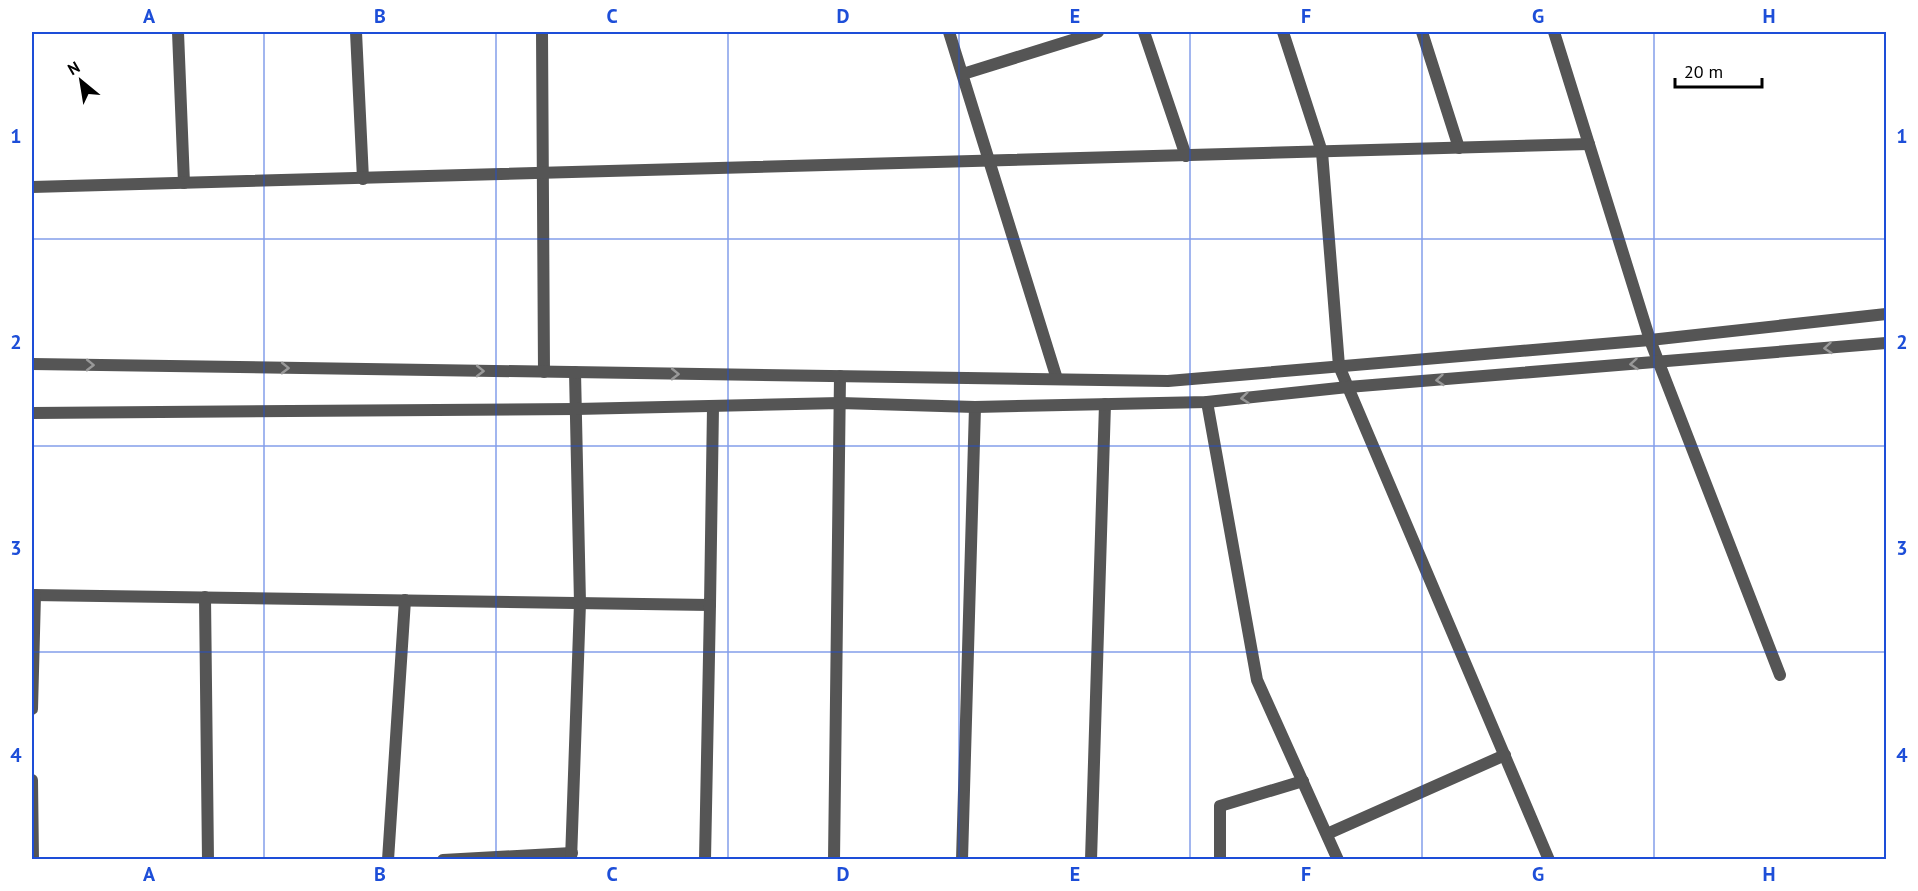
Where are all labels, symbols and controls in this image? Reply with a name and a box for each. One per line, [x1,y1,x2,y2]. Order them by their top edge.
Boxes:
text: A [143,3,156,29]
text: B [374,3,386,29]
text: C [606,3,618,29]
text: D [837,3,850,29]
text: E [1070,3,1080,29]
text: F [1301,3,1311,29]
text: G [1532,3,1544,29]
text: H [1762,3,1776,29]
north arrow [51,51,111,111]
scale bar [1675,51,1762,89]
text: N [64,57,83,79]
text: 20 m [1684,60,1723,83]
text: 1 [10,123,22,149]
text: 1 [1896,123,1908,149]
text: 2 [10,329,22,355]
text: 2 [1896,329,1908,355]
one-way arrow [1824,341,1833,354]
one-way arrow [1629,357,1638,370]
one-way arrow [85,359,94,371]
one-way arrow [280,362,289,374]
one-way arrow [475,365,484,377]
one-way arrow [670,367,679,380]
one-way arrow [1435,373,1444,386]
one-way arrow [1241,391,1250,404]
text: 3 [10,535,22,561]
text: 3 [1896,535,1908,561]
text: 4 [10,742,22,768]
text: 4 [1896,742,1908,768]
text: A [143,861,156,887]
text: B [374,861,386,887]
text: C [606,861,618,887]
text: D [837,861,850,887]
text: E [1070,861,1080,887]
text: F [1301,861,1311,887]
text: G [1532,861,1544,887]
text: H [1762,861,1776,887]

